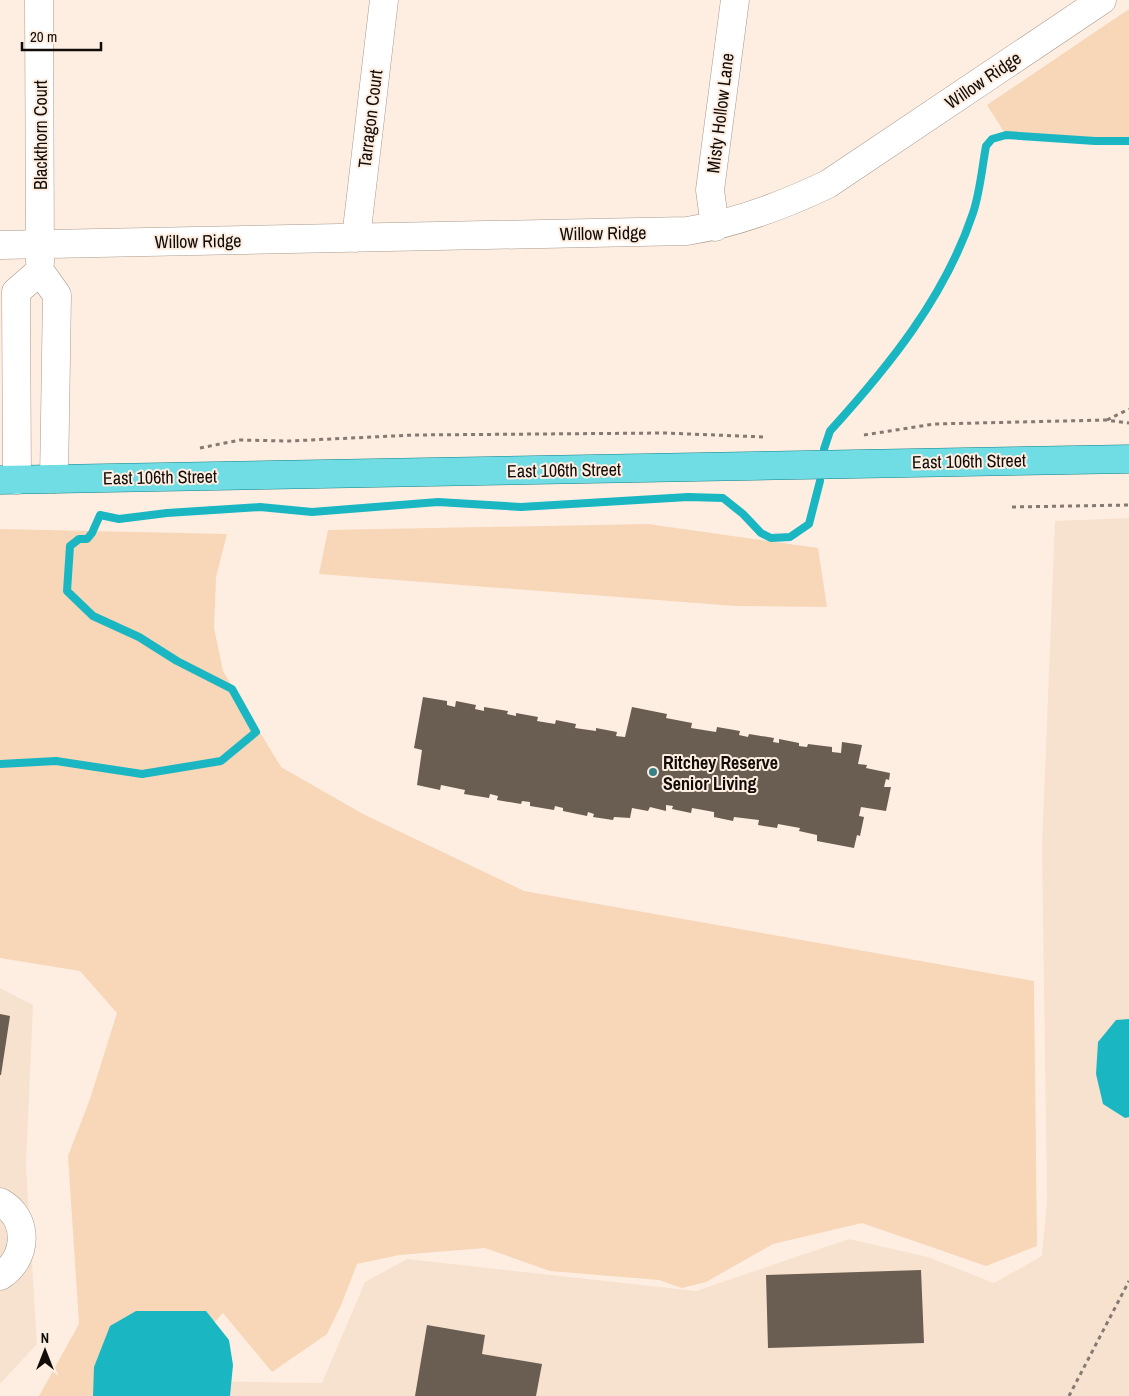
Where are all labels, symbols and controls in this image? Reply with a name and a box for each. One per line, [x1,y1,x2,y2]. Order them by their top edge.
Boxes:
scale bar [22,20,101,52]
text: 20 m [30,26,57,47]
street label: Willow Ridge [940,45,1026,115]
street label: Misty Hollow Lane [700,52,740,174]
street label: Tarragon Court [352,68,388,170]
street label: Blackthorn Court [28,80,53,190]
street label: Willow Ridge [559,220,647,246]
street label: Willow Ridge [154,228,242,254]
street label: East 106th Street [912,448,1026,474]
street label: East 106th Street [507,457,621,483]
street label: East 106th Street [103,464,217,490]
place label: Ritchey Reserve Senior Living [663,750,778,796]
marker: Ritchey Reserve Senior Living [647,766,659,778]
north arrow [20,1326,70,1376]
text: N [41,1329,49,1347]

